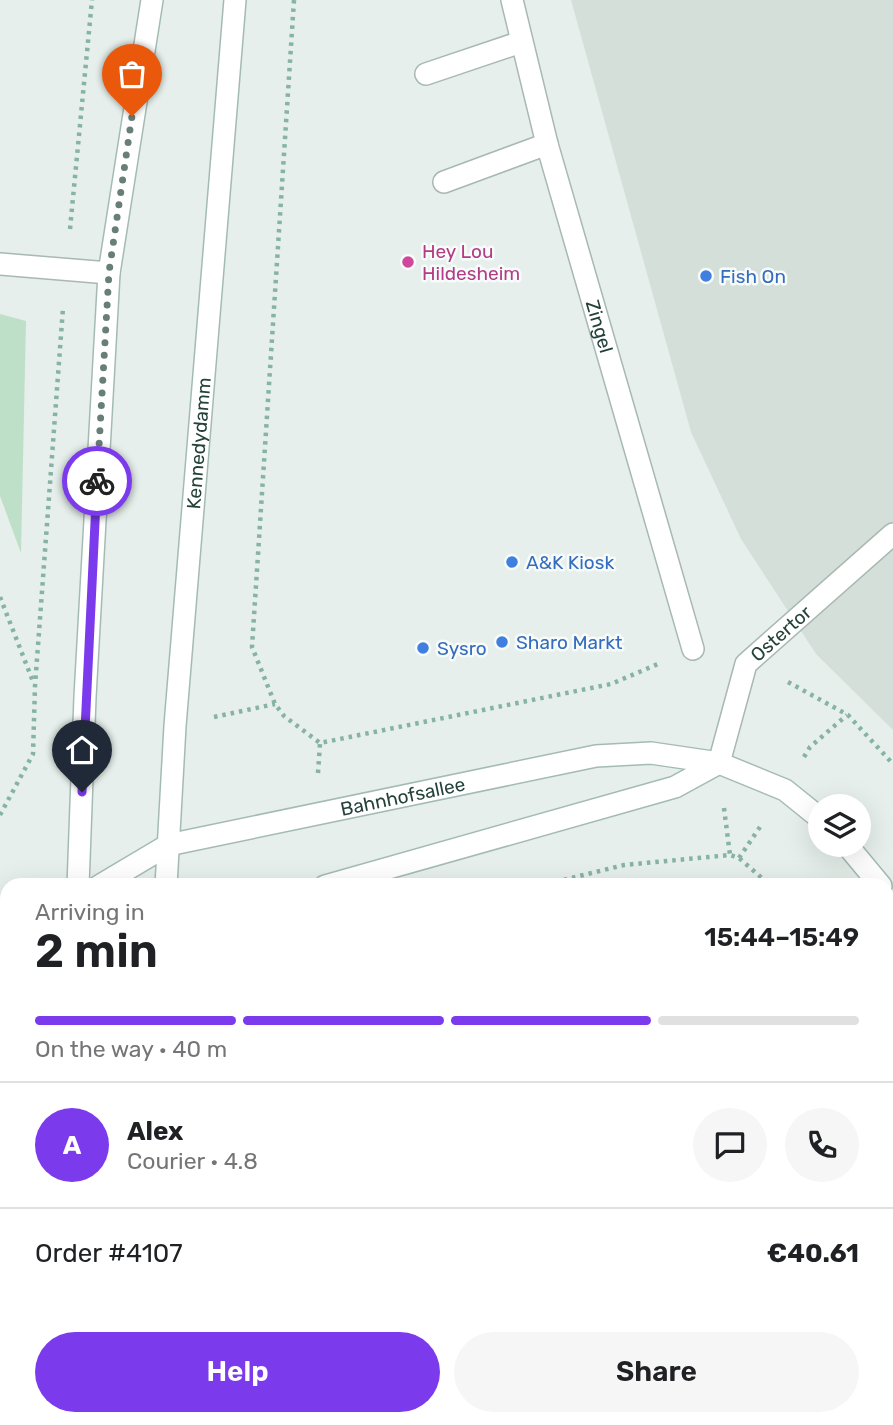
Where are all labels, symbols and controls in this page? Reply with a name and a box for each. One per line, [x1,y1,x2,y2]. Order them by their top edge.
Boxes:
pin [102,44,162,116]
icon: bag [113,55,151,93]
place label: Hey Lou Hildesheim [422,240,520,285]
marker: Hey Lou Hildesheim [400,254,416,270]
place label: Fish On [720,265,786,288]
marker: Fish On [698,268,714,284]
street label: Zingel [581,297,618,356]
street label: Kennedydamm [181,376,215,510]
courier [62,446,132,516]
icon: bike [78,462,116,500]
place label: A&K Kiosk [526,551,614,574]
marker: A&K Kiosk [504,554,520,570]
street label: Ostertor [746,600,816,666]
place label: Sharo Markt [516,631,623,654]
marker: Sharo Markt [494,634,510,650]
place label: Sysro [437,637,487,660]
marker: Sysro [415,640,431,656]
pin [52,720,112,792]
icon: home [63,731,101,769]
street label: Bahnhofsallee [338,772,467,820]
map controls [808,794,871,857]
button: layers [808,794,871,857]
text: Arriving in [35,898,145,926]
text: 15:44–15:49 [704,922,859,953]
text: 2 min [35,924,158,979]
text: On the way · 40 m [35,1035,227,1063]
button: chat [693,1108,767,1182]
button: phone [785,1108,859,1182]
text: Alex [127,1116,183,1147]
text: A [63,1130,81,1161]
text: Courier · 4.8 [127,1147,258,1175]
text: Order #4107 [35,1238,183,1269]
text: €40.61 [767,1238,859,1269]
button: Help [35,1332,440,1412]
button: Share [454,1332,859,1412]

